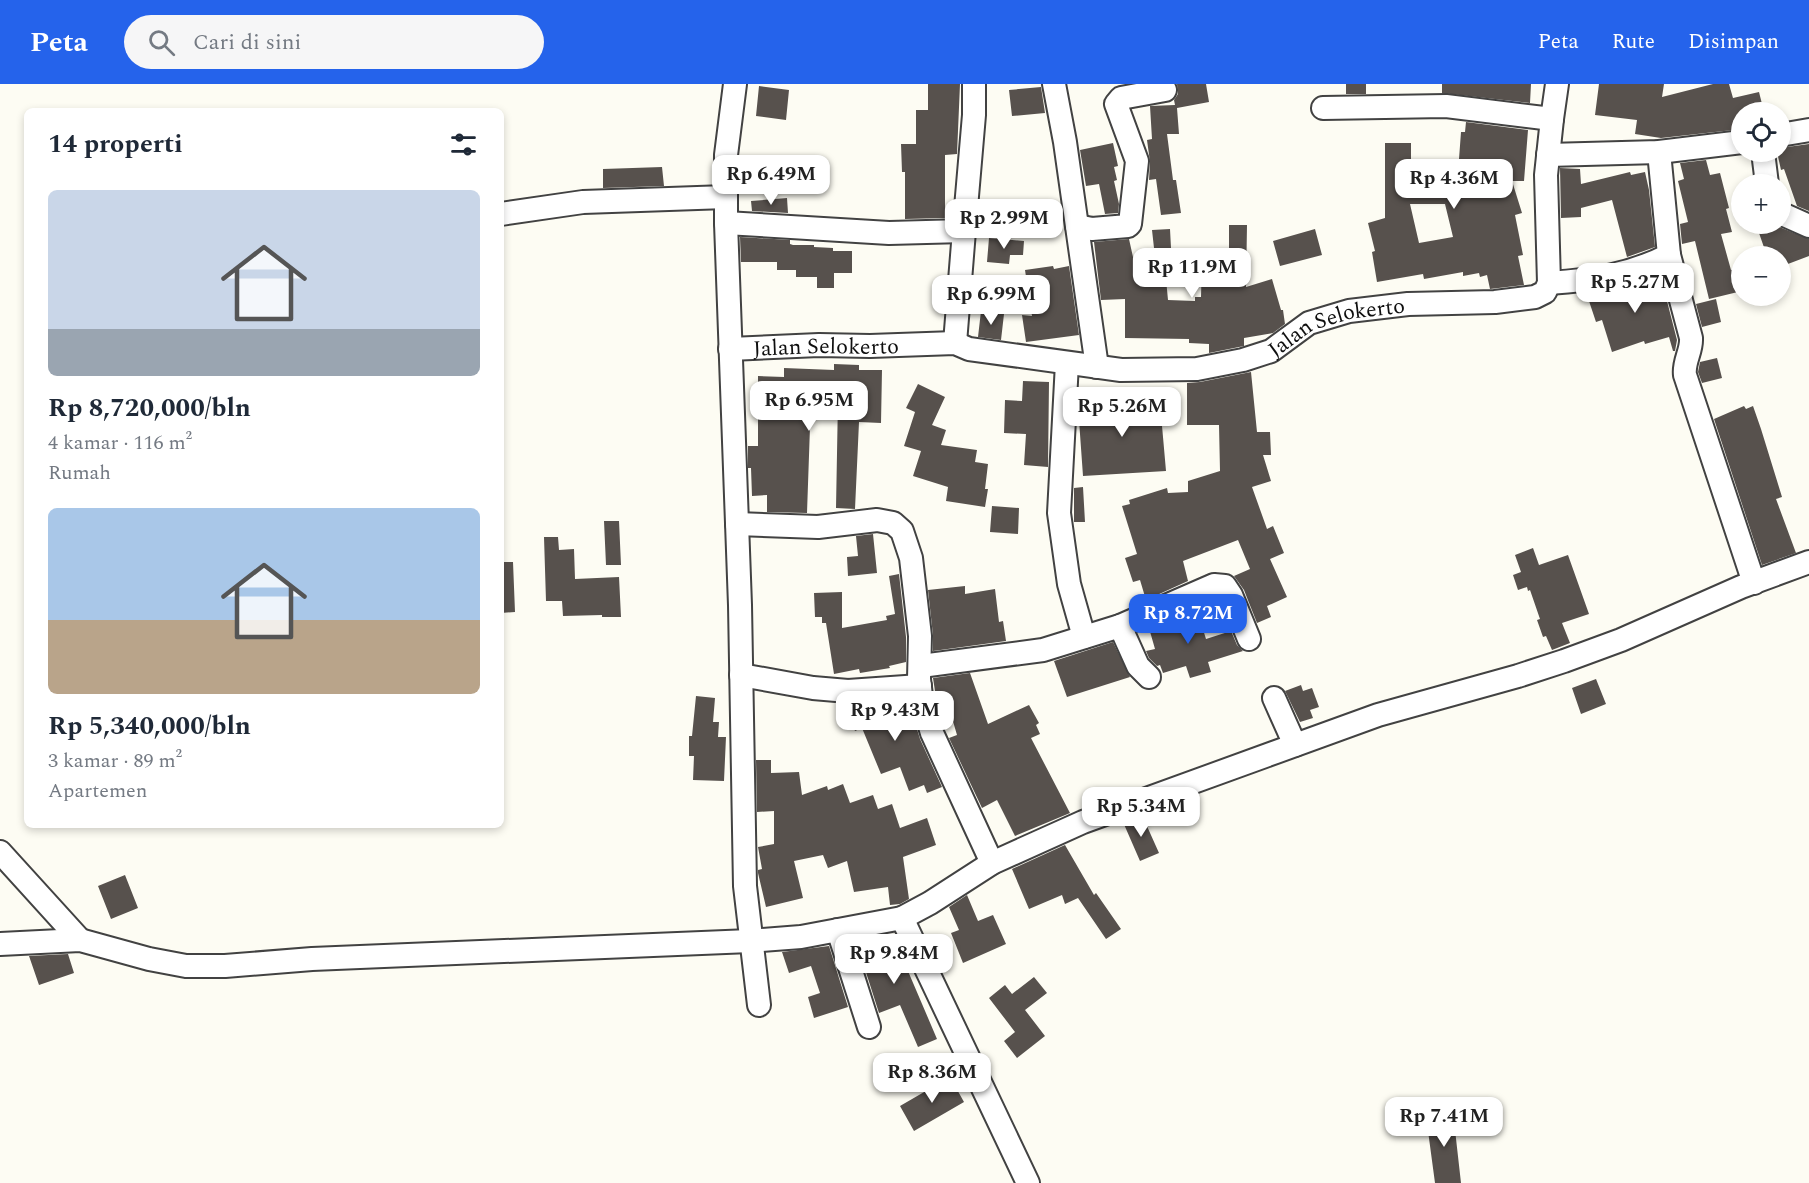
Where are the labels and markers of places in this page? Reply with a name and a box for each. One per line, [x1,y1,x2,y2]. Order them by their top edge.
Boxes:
pin: Rp 6.49M [709,155,833,206]
pin: Rp 4.36M [1392,159,1516,210]
pin: Rp 2.99M [942,199,1066,250]
pin: Rp 11.9M [1130,248,1254,299]
pin: Rp 5.27M [1573,263,1697,314]
pin: Rp 6.99M [929,275,1053,326]
pin: Rp 6.95M [747,381,871,432]
pin: Rp 5.26M [1060,387,1184,438]
pin: Rp 8.72M [1126,594,1250,645]
pin: Rp 9.43M [833,691,957,742]
pin: Rp 5.34M [1079,787,1203,838]
pin: Rp 9.84M [832,934,956,985]
pin: Rp 8.36M [870,1053,994,1104]
pin: Rp 7.41M [1382,1097,1506,1148]

